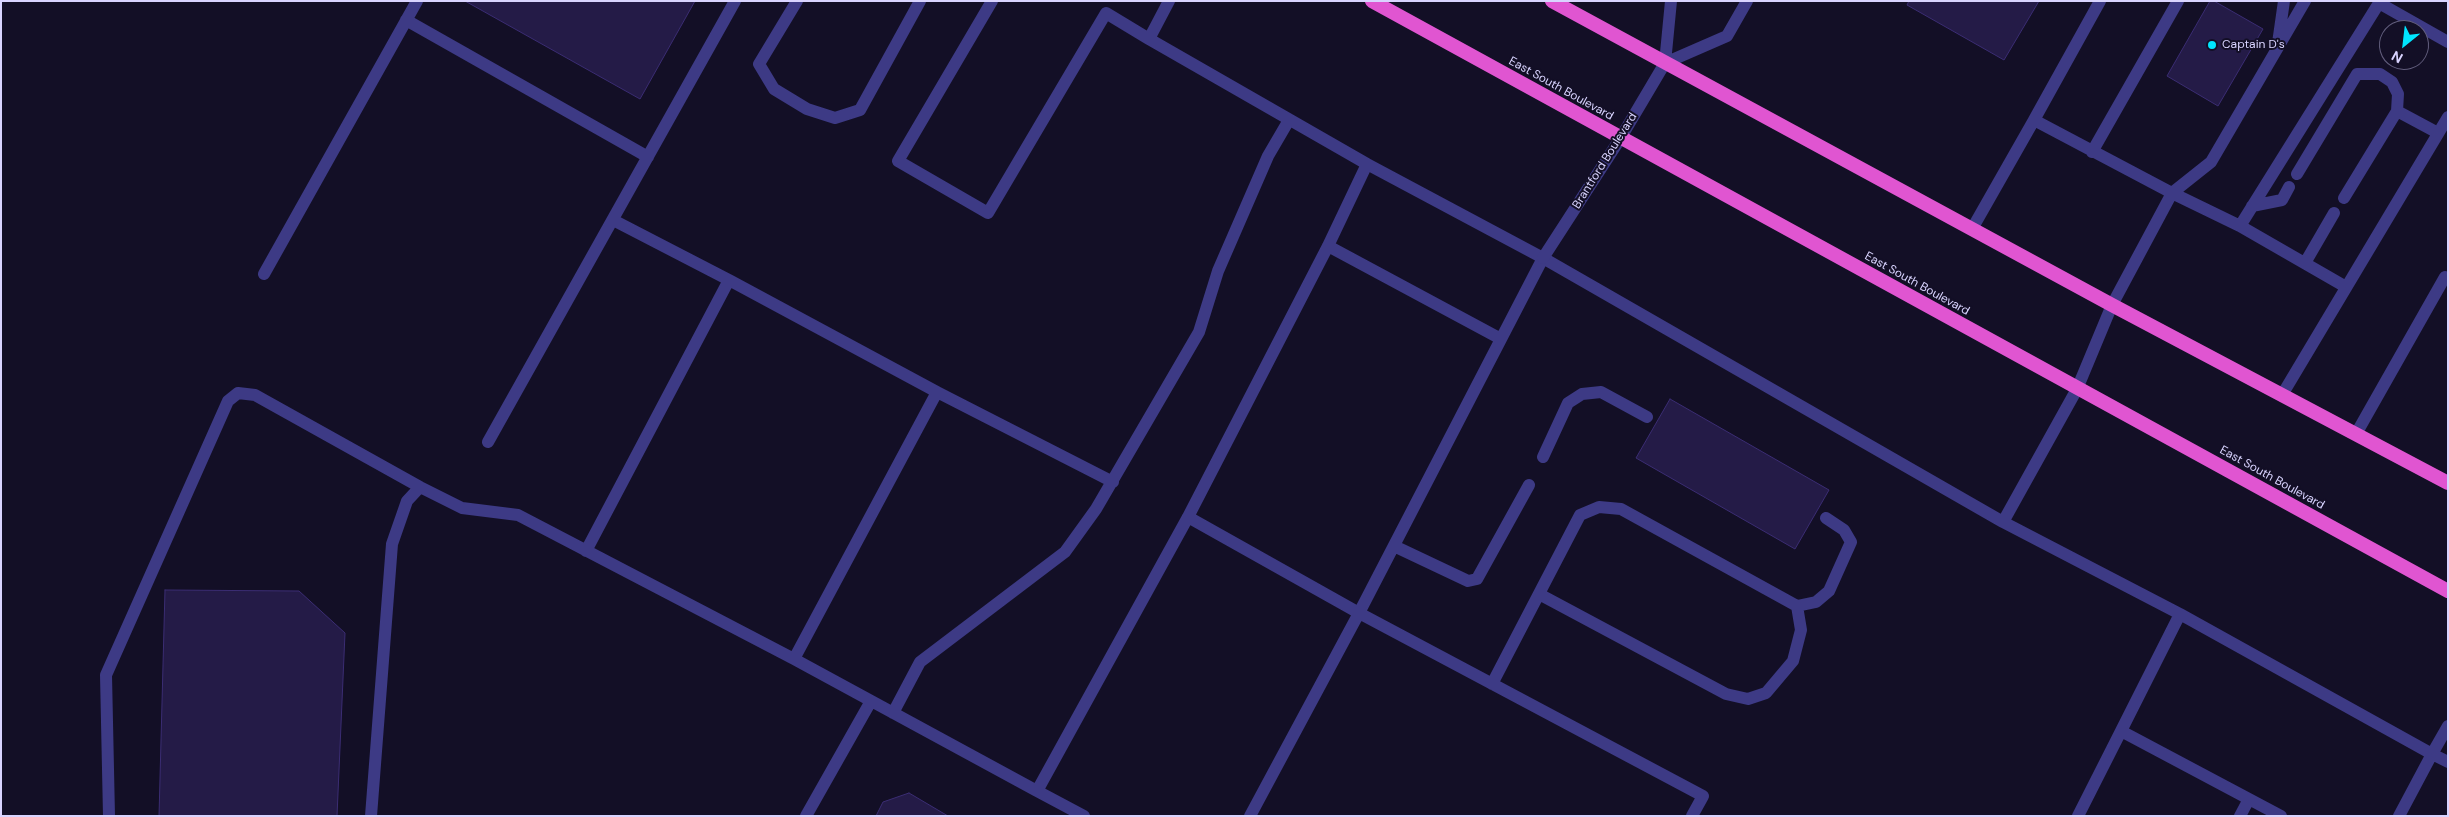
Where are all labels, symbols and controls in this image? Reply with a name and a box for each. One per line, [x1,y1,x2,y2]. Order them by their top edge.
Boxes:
north arrow [2379,20,2429,70]
place label: Captain D's [2222,38,2285,52]
marker: Captain D's [2206,39,2218,51]
text: N [2388,47,2406,68]
street label: East South Boulevard [1506,54,1616,124]
street label: Brantford Boulevard [1570,110,1640,212]
street label: East South Boulevard [1862,249,1972,319]
street label: East South Boulevard [2217,443,2327,513]

